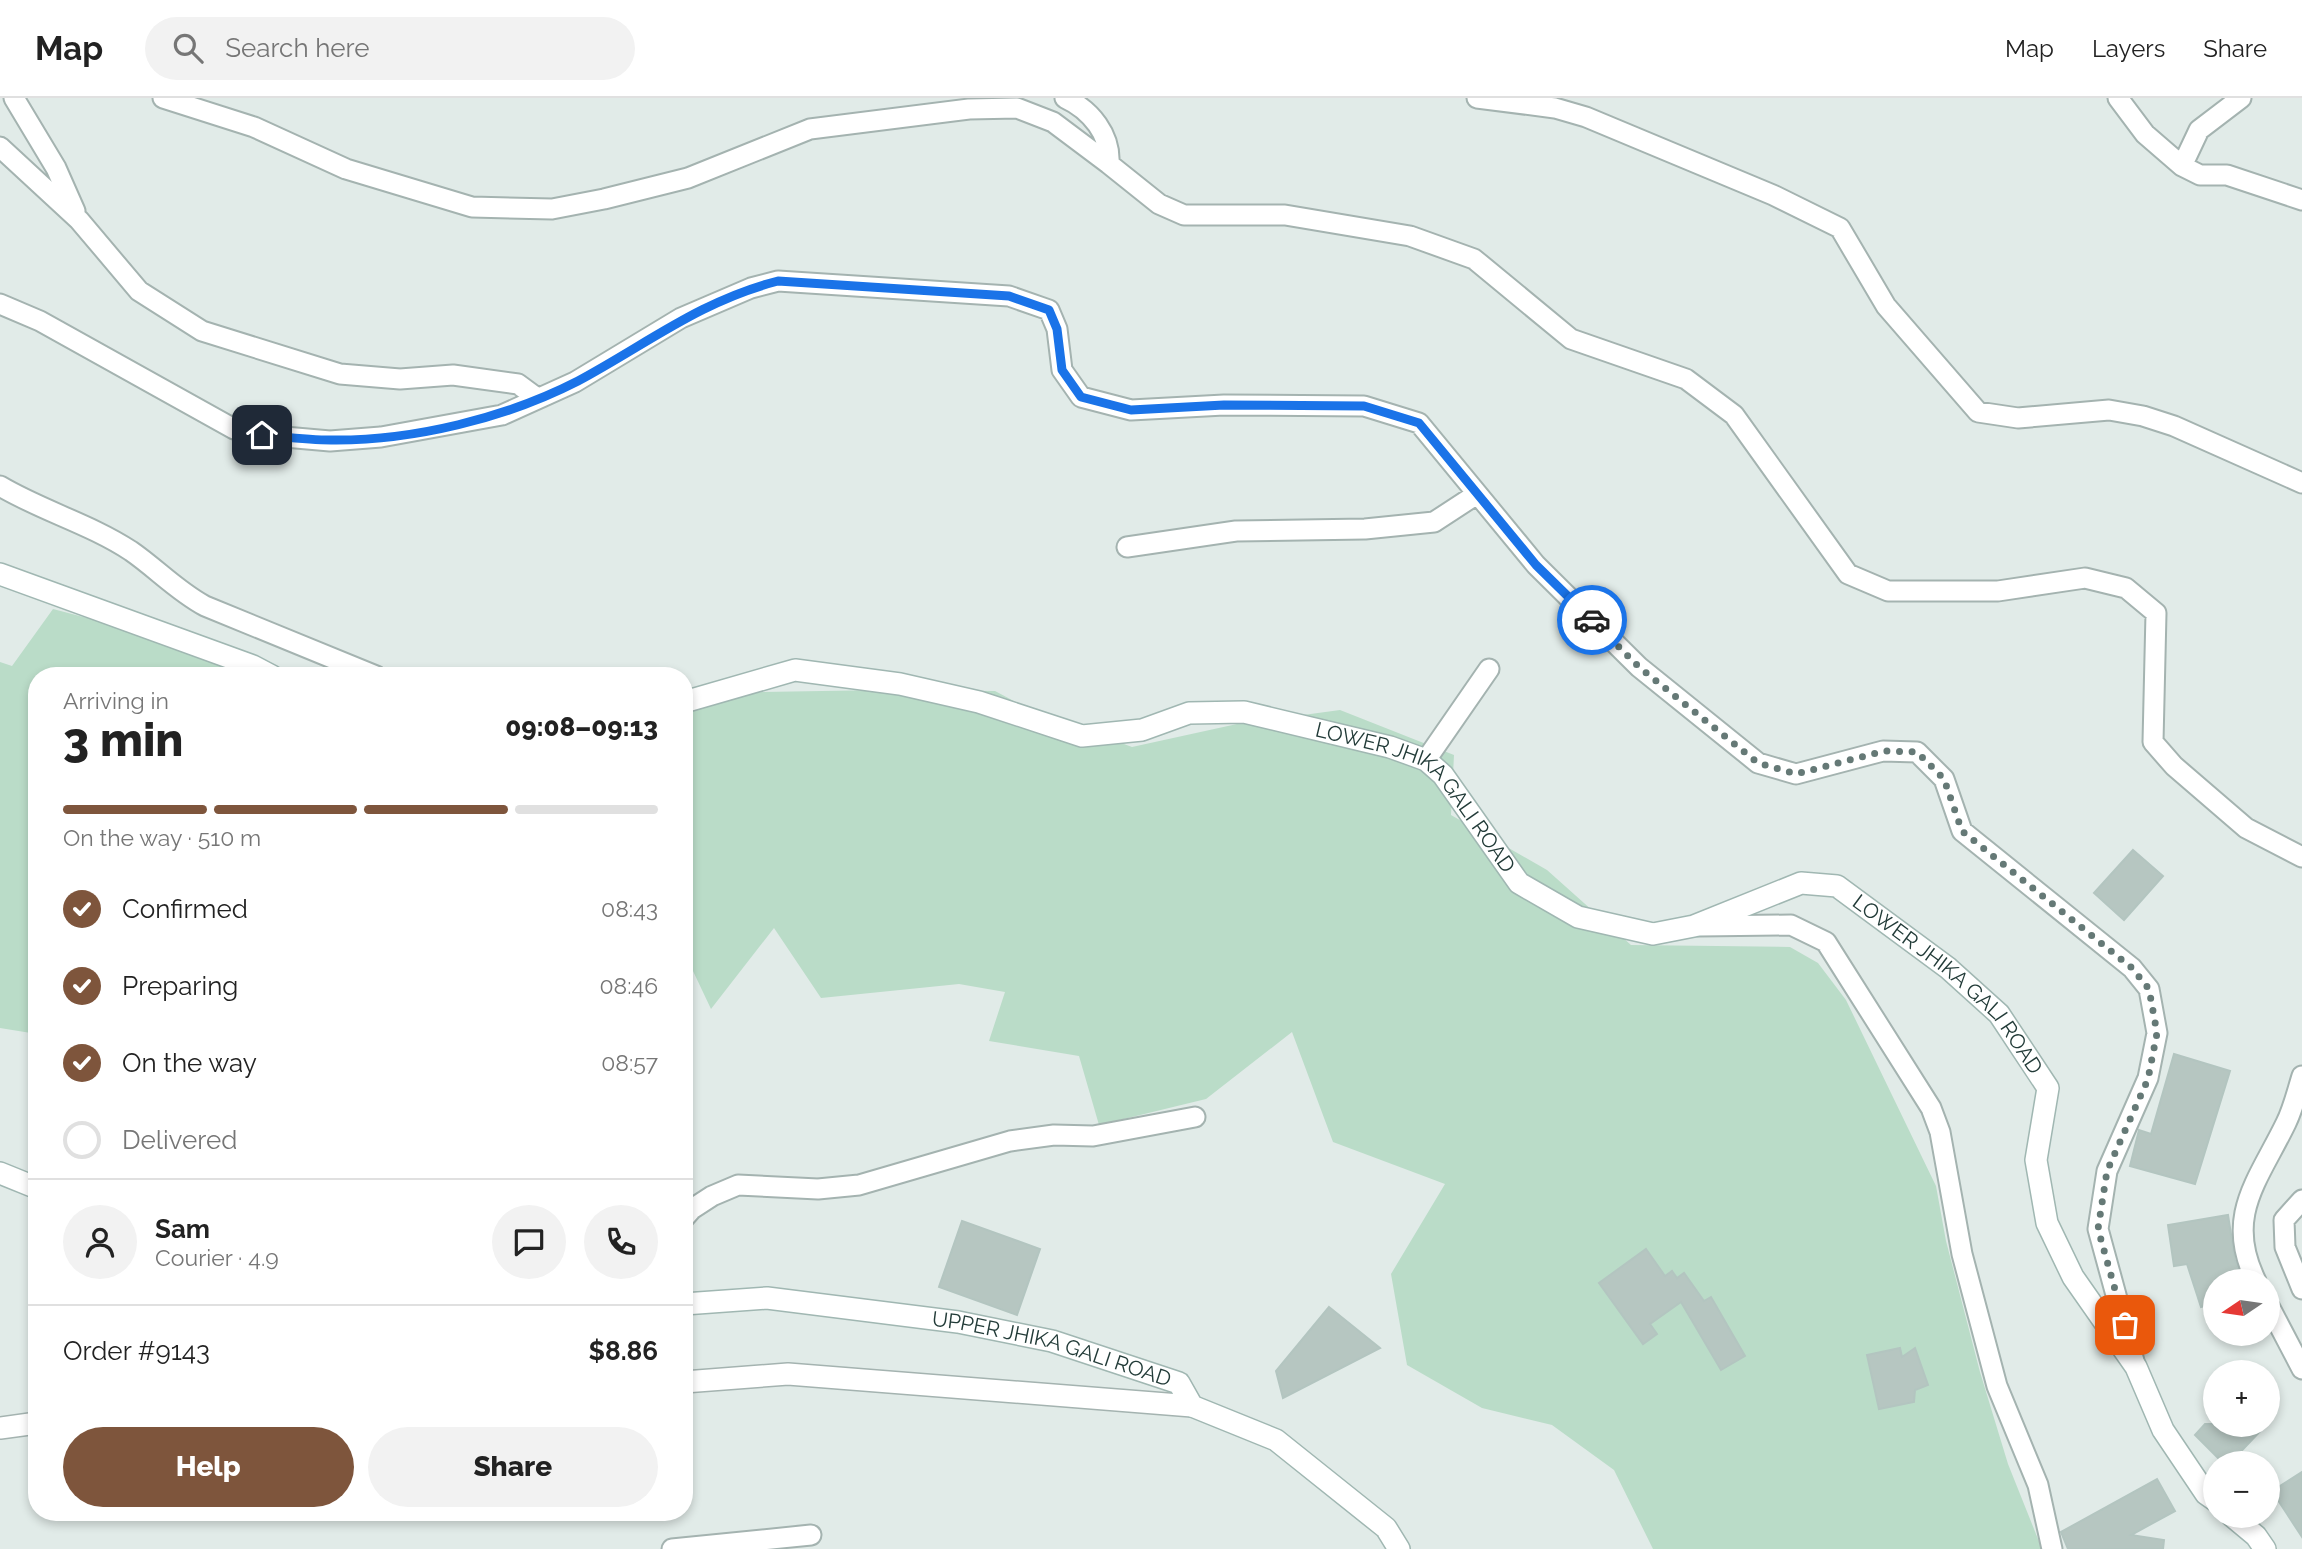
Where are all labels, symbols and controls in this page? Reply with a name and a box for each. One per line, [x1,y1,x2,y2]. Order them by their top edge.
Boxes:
search box [145,17,635,80]
text: Map [35,29,103,68]
icon: search [169,29,207,67]
text: Search here [225,33,370,63]
text: Map [2005,34,2054,63]
text: Layers [2092,34,2165,63]
text: Share [2203,34,2267,63]
pin [232,405,292,465]
icon: home [243,416,281,454]
courier [1557,585,1627,655]
icon: car [1573,601,1611,639]
text: Arriving in [63,687,169,714]
text: 09:08–09:13 [505,712,658,742]
text: 3 min [63,713,183,767]
street label: LOWER JHIKA GALI ROAD [1313,717,1521,877]
text: On the way · 510 m [63,824,261,851]
street label: LOWER JHIKA GALI ROAD [1848,889,2048,1079]
icon: check [63,890,101,928]
text: Confirmed [122,894,248,924]
text: 08:43 [601,895,658,922]
icon: check [63,967,101,1005]
text: Preparing [122,971,238,1001]
text: 08:46 [600,972,658,999]
icon: check [63,1044,101,1082]
text: On the way [122,1048,257,1078]
text: 08:57 [601,1049,658,1076]
text: Delivered [122,1125,237,1155]
button: person [63,1205,137,1279]
button: chat [492,1205,566,1279]
button: phone [584,1205,658,1279]
text: Sam [155,1214,210,1244]
text: Courier · 4.9 [155,1244,279,1271]
north arrow [2203,1269,2280,1346]
map controls [2203,1269,2280,1528]
pin [2095,1295,2155,1355]
street label: UPPER JHIKA GALI ROAD [931,1306,1175,1392]
icon: bag [2106,1306,2144,1344]
text: Order #9143 [63,1336,210,1366]
text: $8.86 [588,1336,658,1366]
button: + [2203,1360,2280,1437]
button: Help [63,1427,354,1507]
button: Share [368,1427,658,1507]
button: − [2203,1451,2280,1528]

